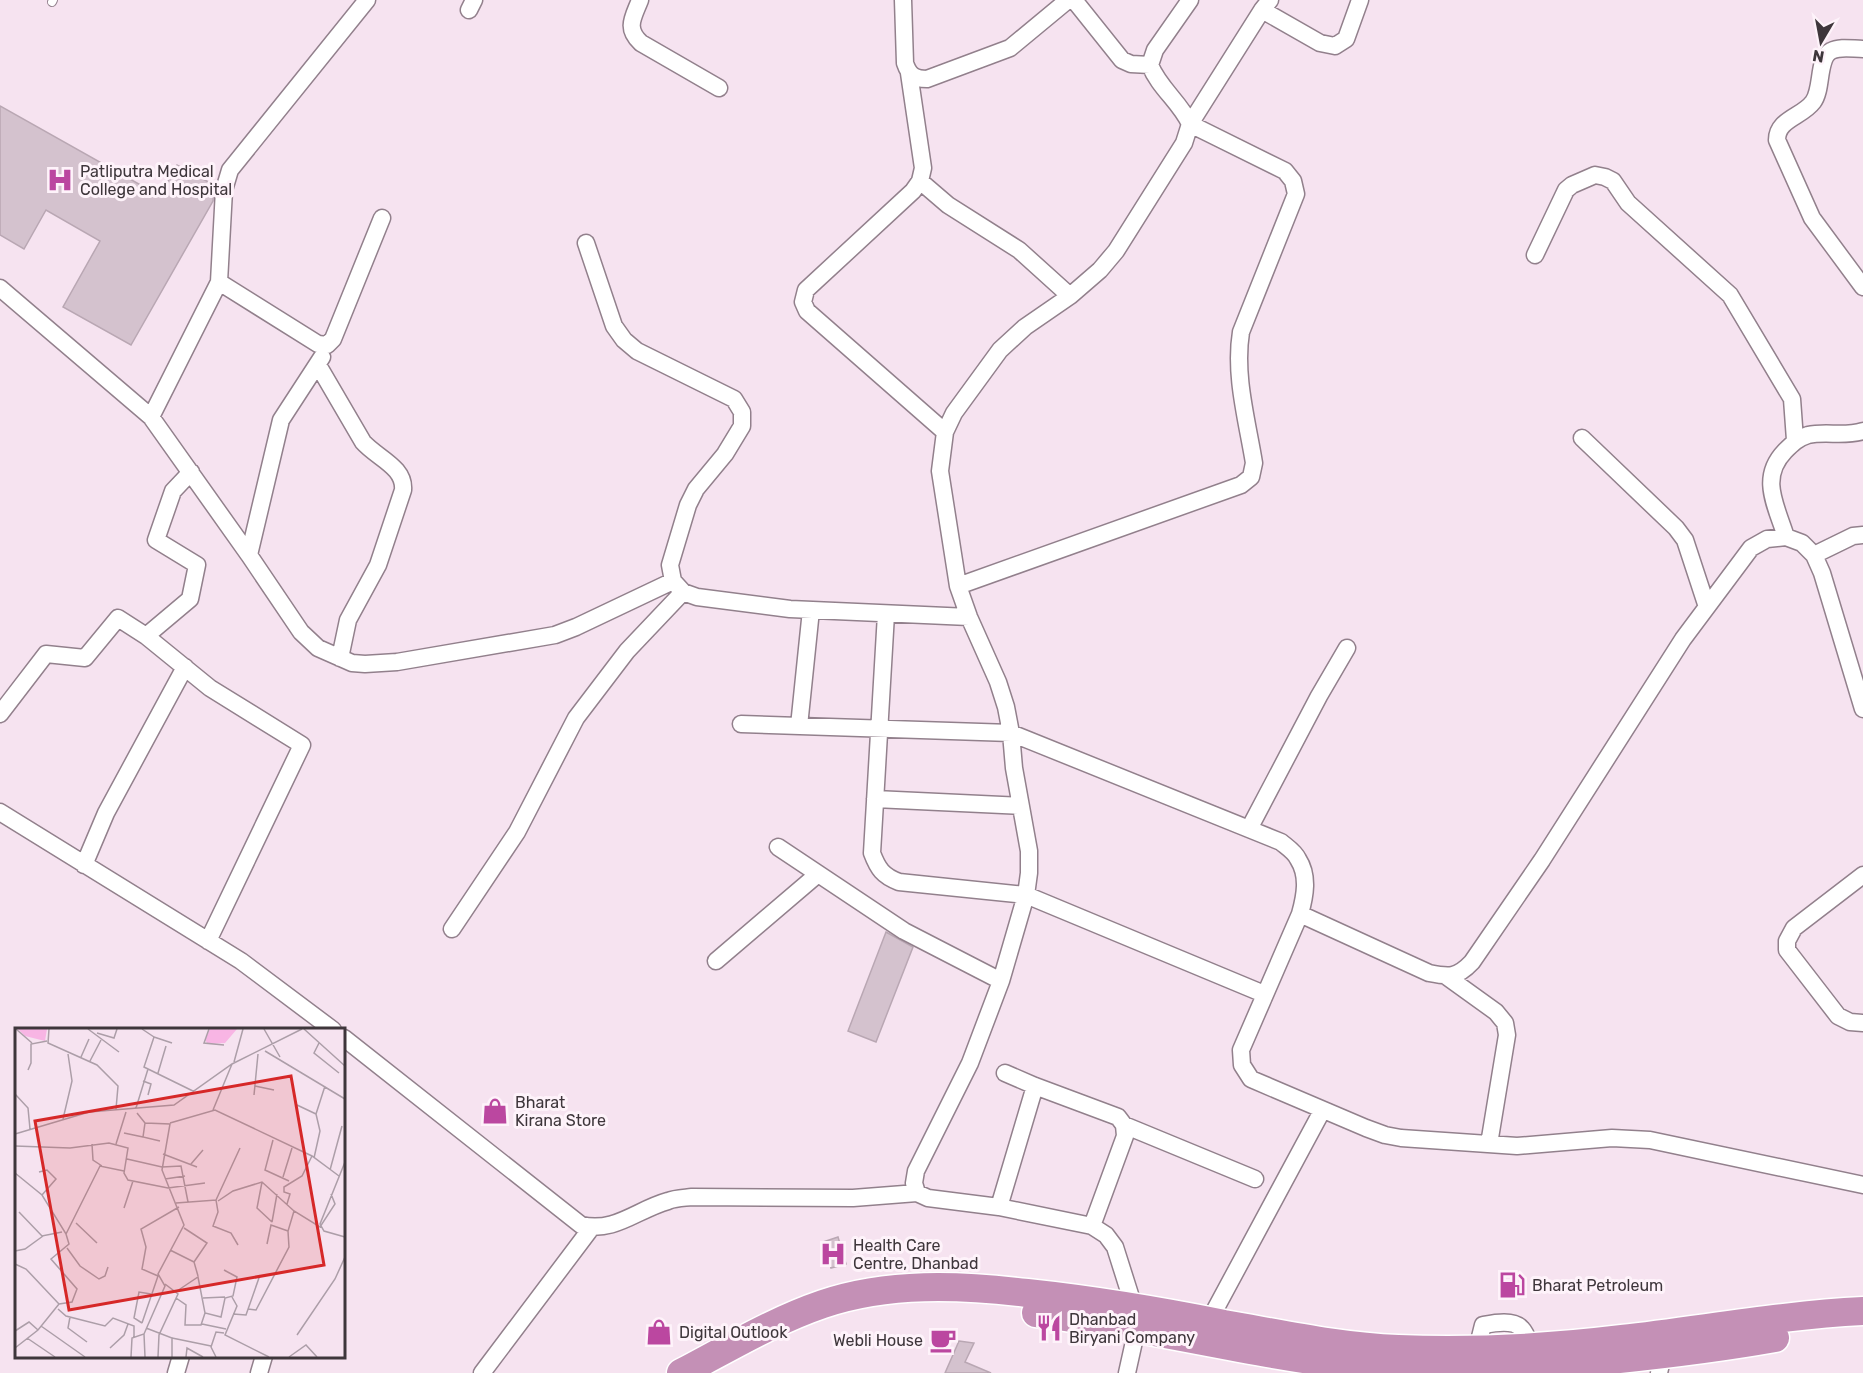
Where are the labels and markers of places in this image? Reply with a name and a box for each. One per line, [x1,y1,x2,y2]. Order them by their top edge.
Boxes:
place label: Patliputra Medical College and Hospital [80,162,232,199]
hospital icon: Patliputra Medical College and Hospital [45,165,75,195]
place label: Bharat Kirana Store [515,1093,606,1130]
shop icon: Bharat Kirana Store [480,1096,510,1126]
place label: Health Care Centre, Dhanbad [853,1236,978,1273]
hospital icon: Health Care Centre, Dhanbad [818,1239,848,1269]
fuel station icon: Bharat Petroleum [1497,1270,1527,1300]
place label: Bharat Petroleum [1532,1276,1663,1295]
place label: Dhanbad Biryani Company [1069,1310,1195,1347]
restaurant icon: Dhanbad Biryani Company [1034,1313,1064,1343]
shop icon: Digital Outlook [644,1317,674,1347]
place label: Digital Outlook [679,1323,788,1342]
cafe icon: Webli House [928,1325,958,1355]
place label: Webli House [833,1331,923,1350]

